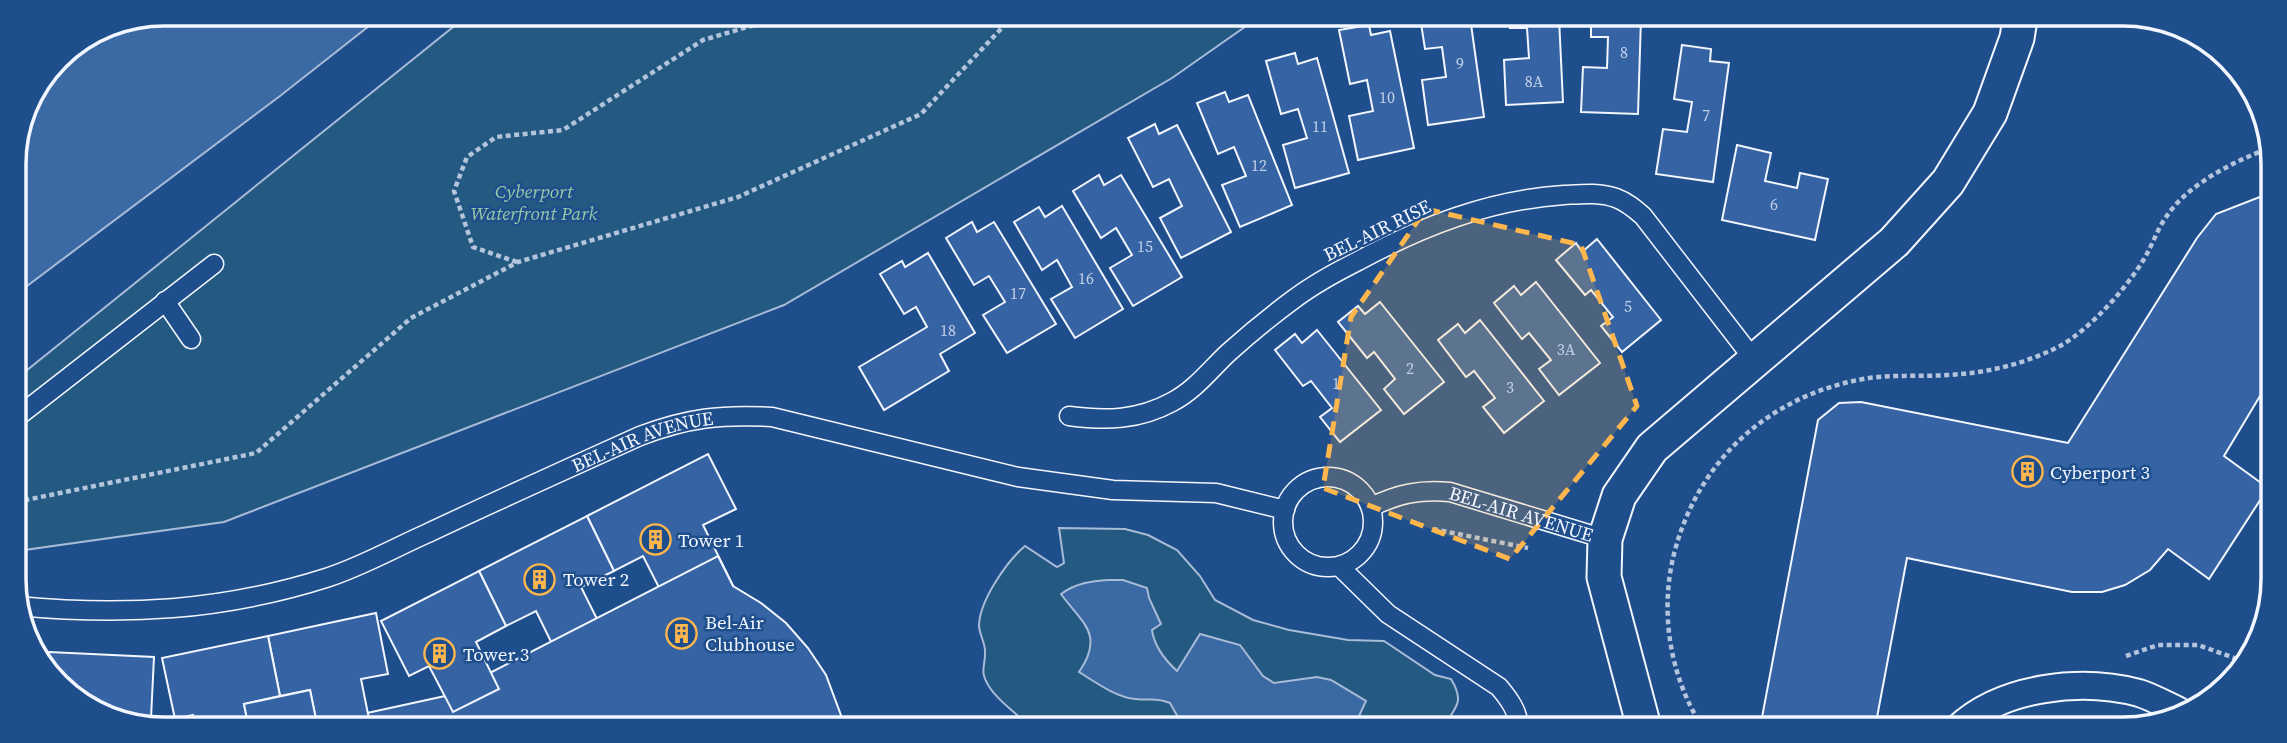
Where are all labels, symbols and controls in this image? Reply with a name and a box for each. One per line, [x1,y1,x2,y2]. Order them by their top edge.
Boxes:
house number: 8 [1620,41,1628,63]
house number: 9 [1456,52,1464,74]
house number: 8A [1525,70,1544,92]
house number: 10 [1379,86,1395,108]
house number: 7 [1702,104,1710,126]
house number: 11 [1312,115,1328,137]
house number: 12 [1251,154,1267,176]
park label: Cyberport Waterfront Park [471,178,597,226]
street label: BEL-AIR RISE [1319,193,1435,267]
house number: 6 [1770,193,1778,215]
house number: 15 [1137,235,1153,257]
house number: 16 [1078,267,1094,289]
house number: 17 [1010,282,1026,304]
house number: 5 [1624,295,1632,317]
house number: 18 [940,319,956,341]
house number: 3A [1557,338,1576,360]
house number: 2 [1406,357,1414,379]
house number: 1 [1332,372,1340,394]
house number: 3 [1506,376,1514,398]
street label: BEL-AIR AVENUE [567,405,715,478]
building icon: Cyberport 3 [2010,455,2044,489]
place label: Cyberport 3 [2050,459,2150,485]
street label: BEL-AIR AVENUE [1446,480,1596,548]
building icon: Tower 1 [638,523,672,557]
place label: Tower 1 [678,527,744,553]
building icon: Tower 2 [523,562,557,596]
place label: Tower 2 [563,566,629,592]
place label: Bel-Air Clubhouse [705,609,795,657]
building icon: Bel-Air Clubhouse [665,616,699,650]
building icon: Tower 3 [423,637,457,671]
place label: Tower 3 [463,641,529,667]

